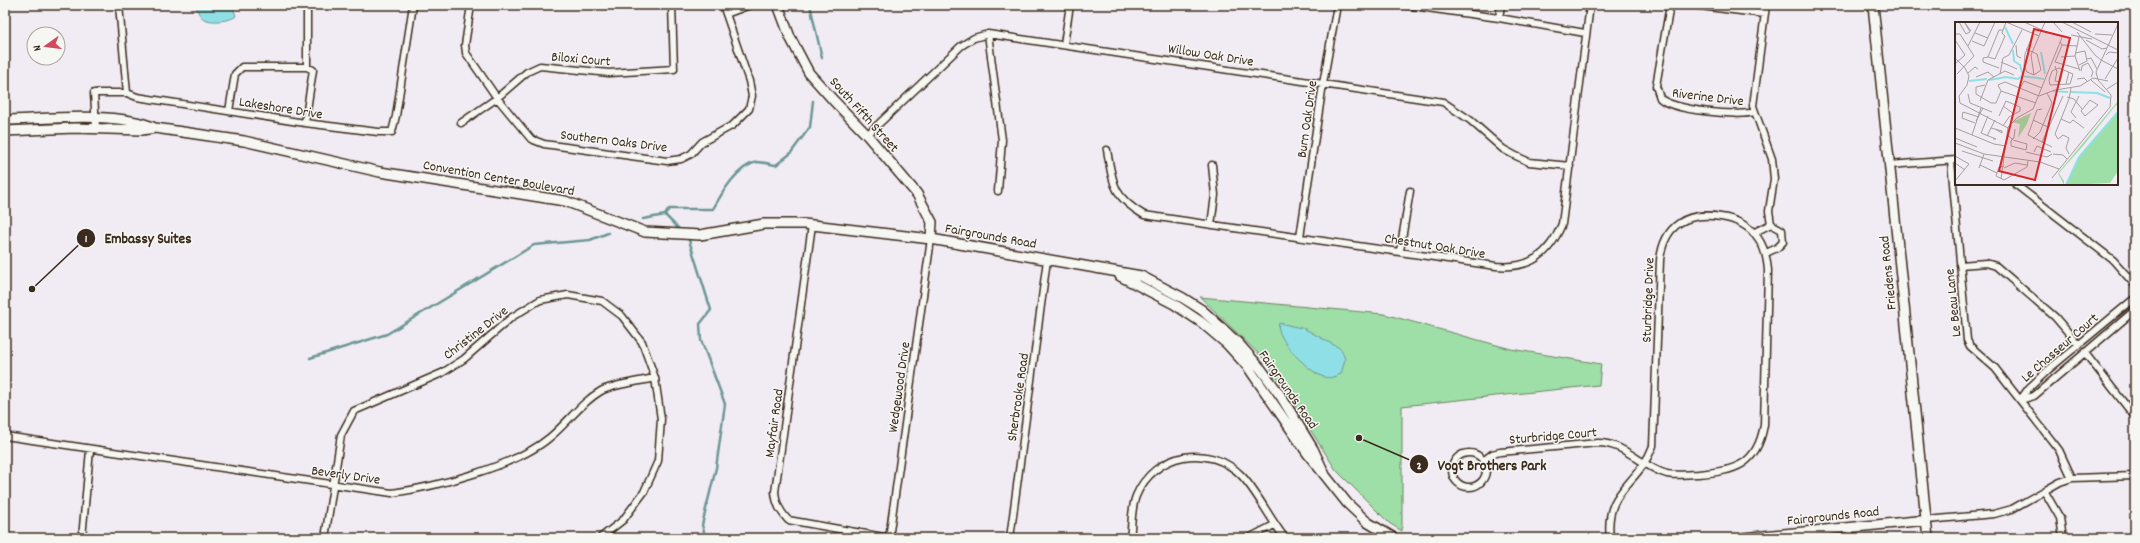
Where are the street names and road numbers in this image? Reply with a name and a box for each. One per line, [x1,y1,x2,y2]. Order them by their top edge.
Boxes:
street label: Willow Oak Drive [1167,39,1255,73]
street label: Biloxi Court [550,47,611,73]
street label: South Fifth Street [824,73,903,158]
street label: Burn Oak Drive [1293,79,1323,159]
street label: Riverine Drive [1671,84,1745,112]
street label: Lakeshore Drive [238,93,324,125]
street label: Southern Oaks Drive [559,126,668,158]
street label: Convention Center Boulevard [421,156,576,202]
street label: Fairgrounds Road [943,219,1038,255]
street label: Chestnut Oak Drive [1383,229,1487,265]
street label: Friedens Road [1875,235,1903,311]
street label: Sturbridge Drive [1638,257,1660,343]
street label: Le Beau Lane [1940,268,1968,338]
street label: Christine Drive [440,302,513,365]
street label: Le Chasseur Court [2017,309,2103,388]
street label: Wedgewood Drive [884,341,916,434]
street label: Fairgrounds Road [1253,347,1322,434]
street label: Sherbrooke Road [1003,352,1035,443]
street label: Mayfair Road [760,388,790,459]
street label: Sturbridge Court [1508,423,1598,451]
street label: Beverly Drive [310,461,381,491]
street label: Fairgrounds Road [1786,502,1880,532]

